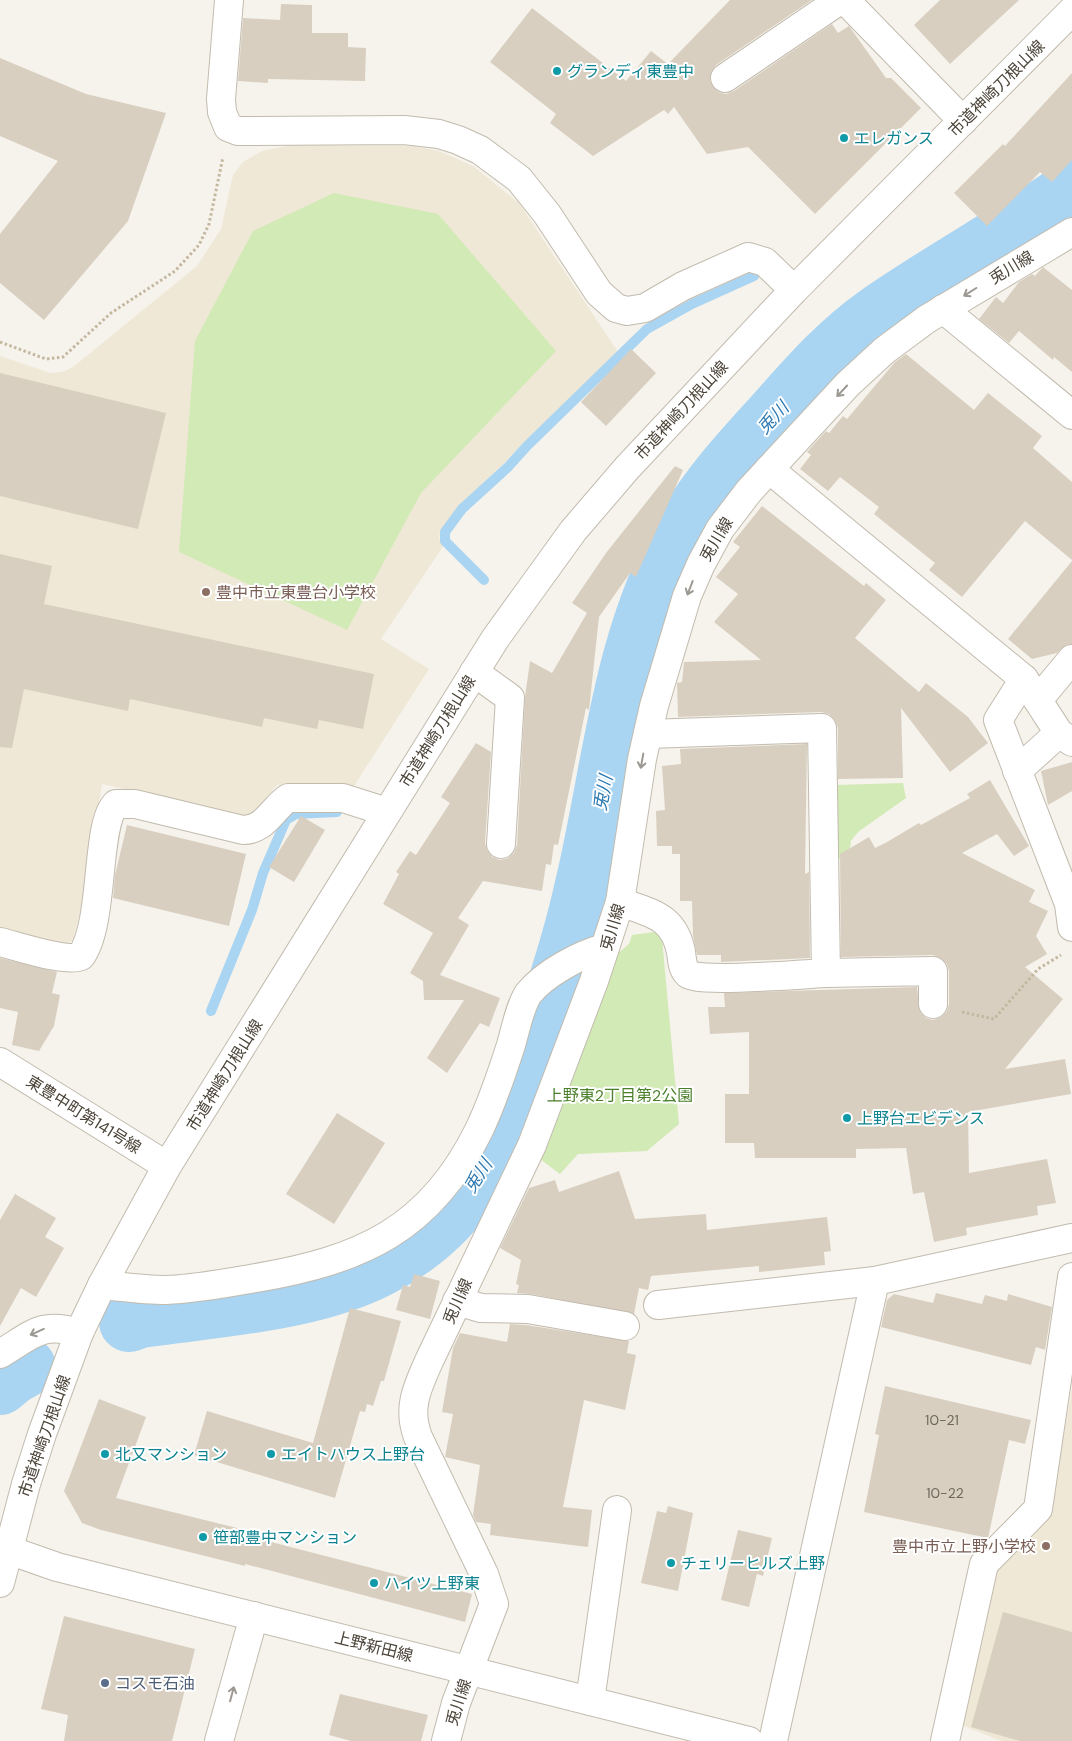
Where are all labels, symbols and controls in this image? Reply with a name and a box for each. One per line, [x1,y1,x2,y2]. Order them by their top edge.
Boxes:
street label: 市道神崎刀根山線 [944,36,1049,141]
place label: グランディ東豊中 [567,61,694,82]
marker: グランディ東豊中 [551,65,563,77]
place label: エレガンス [854,128,934,149]
marker: エレガンス [838,132,850,144]
street label: 兎川線 [985,246,1037,289]
one-way arrow [963,288,977,298]
street label: 市道神崎刀根山線 [630,356,733,464]
one-way arrow [836,385,848,398]
water label: 兎川 [752,395,795,439]
street label: 兎川線 [695,513,738,565]
one-way arrow [685,580,695,595]
place label: 豊中市立東豊台小学校 [216,582,376,603]
marker: 豊中市立東豊台小学校 [200,586,212,598]
street label: 市道神崎刀根山線 [395,671,480,791]
one-way arrow [637,752,647,768]
water label: 兎川 [588,771,619,813]
street label: 兎川線 [595,901,630,953]
street label: 市道神崎刀根山線 [182,1015,267,1135]
street label: 東豊中町第141号線 [22,1071,145,1158]
park label: 上野東2丁目第2公園 [547,1085,693,1106]
place label: 上野台エビデンス [857,1108,985,1129]
marker: 上野台エビデンス [841,1112,853,1124]
water label: 兎川 [458,1153,499,1198]
street label: 兎川線 [438,1275,477,1327]
one-way arrow [30,1327,45,1337]
street label: 市道神崎刀根山線 [14,1372,75,1500]
house number: 10-21 [925,1411,959,1429]
place label: 北又マンション [115,1444,227,1465]
place label: エイトハウス上野台 [281,1444,425,1465]
marker: 北又マンション [99,1448,111,1460]
marker: エイトハウス上野台 [265,1448,277,1460]
house number: 10-22 [926,1484,964,1502]
place label: 笹部豊中マンション [213,1527,357,1548]
marker: 笹部豊中マンション [197,1531,209,1543]
place label: 豊中市立上野小学校 [892,1536,1036,1557]
marker: 豊中市立上野小学校 [1040,1540,1052,1552]
place label: チェリーヒルズ上野 [681,1553,825,1574]
marker: チェリーヒルズ上野 [665,1557,677,1569]
place label: ハイツ上野東 [384,1573,480,1594]
marker: ハイツ上野東 [368,1577,380,1589]
street label: 上野新田線 [333,1627,415,1666]
place label: コスモ石油 [115,1673,195,1694]
street label: 兎川線 [441,1676,476,1728]
marker: コスモ石油 [99,1677,111,1689]
one-way arrow [228,1686,237,1702]

